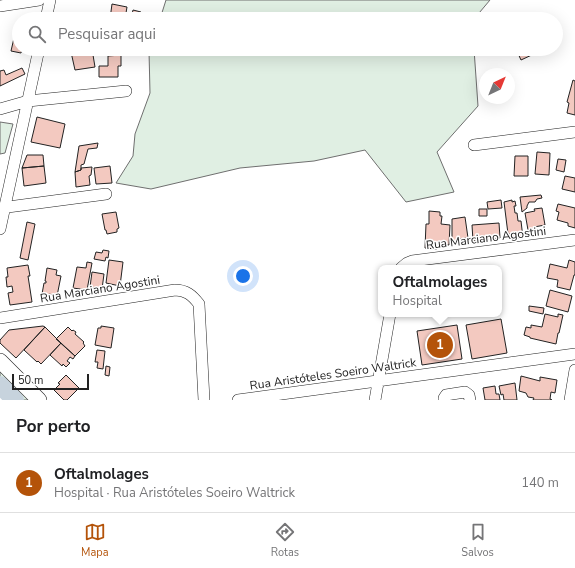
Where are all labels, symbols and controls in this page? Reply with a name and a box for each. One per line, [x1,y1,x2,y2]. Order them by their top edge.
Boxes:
search box [12,12,563,56]
icon: search [26,23,48,45]
text: Pesquisar aqui [58,24,156,44]
north arrow [479,68,515,104]
street label: Rua Marciano Agostini [425,223,547,253]
popup [378,265,502,317]
your location [233,266,253,286]
street label: Rua Marciano Agostini [39,272,161,306]
text: Oftalmolages [393,272,487,292]
text: Hospital [393,292,442,310]
pin: 1 [427,330,453,360]
street label: Rua Aristóteles Soeiro Waltrick [249,354,418,394]
scale bar [12,372,89,391]
text: 50 m [18,373,43,388]
text: Por perto [16,415,91,438]
text: Oftalmolages [54,464,149,484]
text: 1 [25,474,33,492]
text: 140 m [521,474,559,492]
text: Hospital · Rua Aristóteles Soeiro Waltrick [54,484,295,502]
tab: Mapa [81,521,109,560]
tab: Rotas [271,521,299,560]
tab: Salvos [461,521,494,560]

